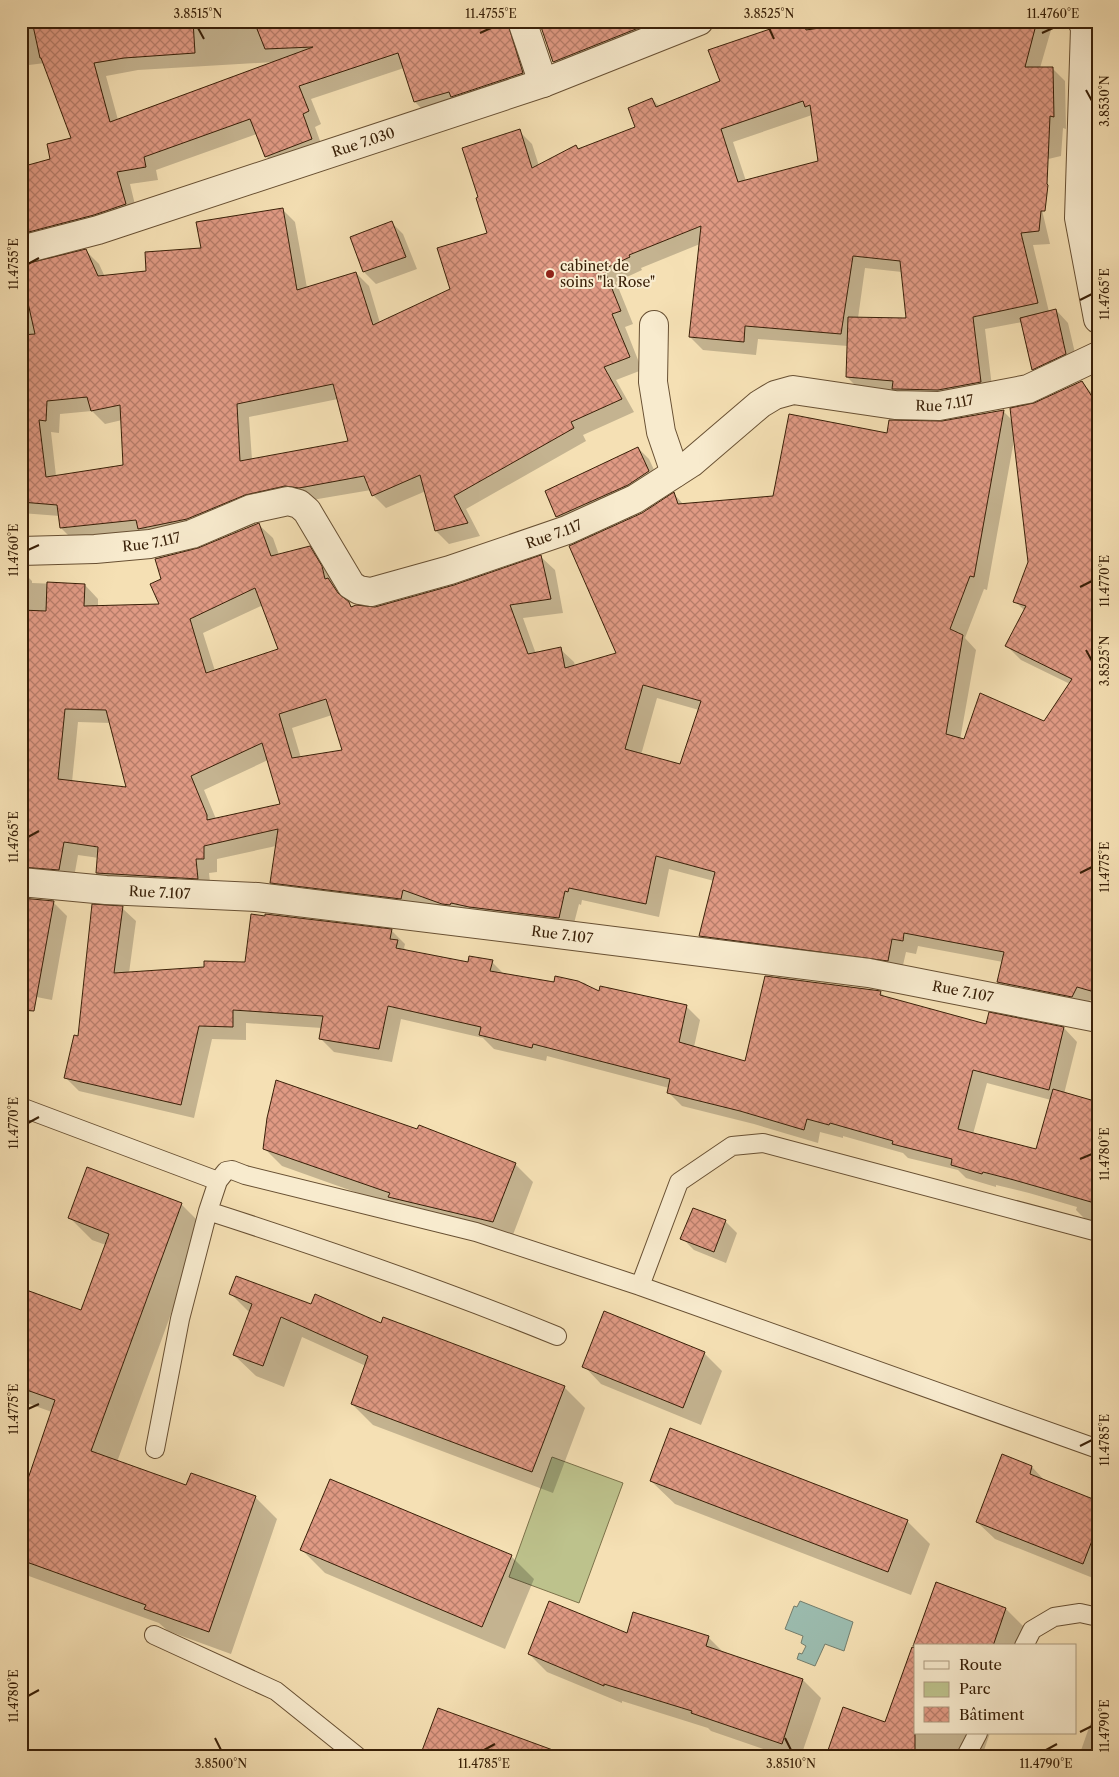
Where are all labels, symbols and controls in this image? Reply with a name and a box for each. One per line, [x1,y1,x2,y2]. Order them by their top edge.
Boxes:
text: 3.8515°N [174,6,223,21]
text: 11.4755°E [465,6,517,21]
text: 3.8525°N [744,6,794,21]
text: 11.4760°E [1027,6,1079,21]
text: 3.8530°N [1097,75,1112,127]
street label: Rue 7.030 [329,123,397,161]
text: 11.4755°E [6,238,21,290]
place label: cabinet de soins "la Rose" [560,257,655,291]
marker: cabinet de soins "la Rose" [544,268,556,280]
text: 11.4765°E [1097,268,1112,320]
street label: Rue 7.117 [915,391,976,415]
street label: Rue 7.117 [523,515,585,552]
text: 11.4760°E [6,524,21,576]
street label: Rue 7.117 [122,528,183,555]
text: 11.4770°E [1097,555,1112,607]
text: 3.8525°N [1097,636,1112,686]
text: 11.4765°E [6,811,21,863]
text: 11.4775°E [1097,842,1112,892]
street label: Rue 7.107 [128,882,191,903]
street label: Rue 7.107 [530,922,594,947]
street label: Rue 7.107 [931,977,995,1006]
text: 11.4770°E [6,1097,21,1149]
text: 11.4780°E [1097,1127,1112,1181]
text: 11.4775°E [6,1384,21,1434]
text: 11.4785°E [1097,1414,1112,1466]
legend [914,1644,1076,1734]
text: Route [959,1655,1002,1674]
text: 11.4780°E [6,1669,21,1723]
text: Parc [959,1679,991,1698]
text: 11.4790°E [1097,1700,1112,1753]
text: Bâtiment [959,1705,1025,1724]
text: 3.8500°N [195,1756,247,1771]
text: 11.4785°E [458,1756,510,1771]
text: 3.8510°N [766,1756,816,1771]
text: 11.4790°E [1020,1756,1073,1771]

